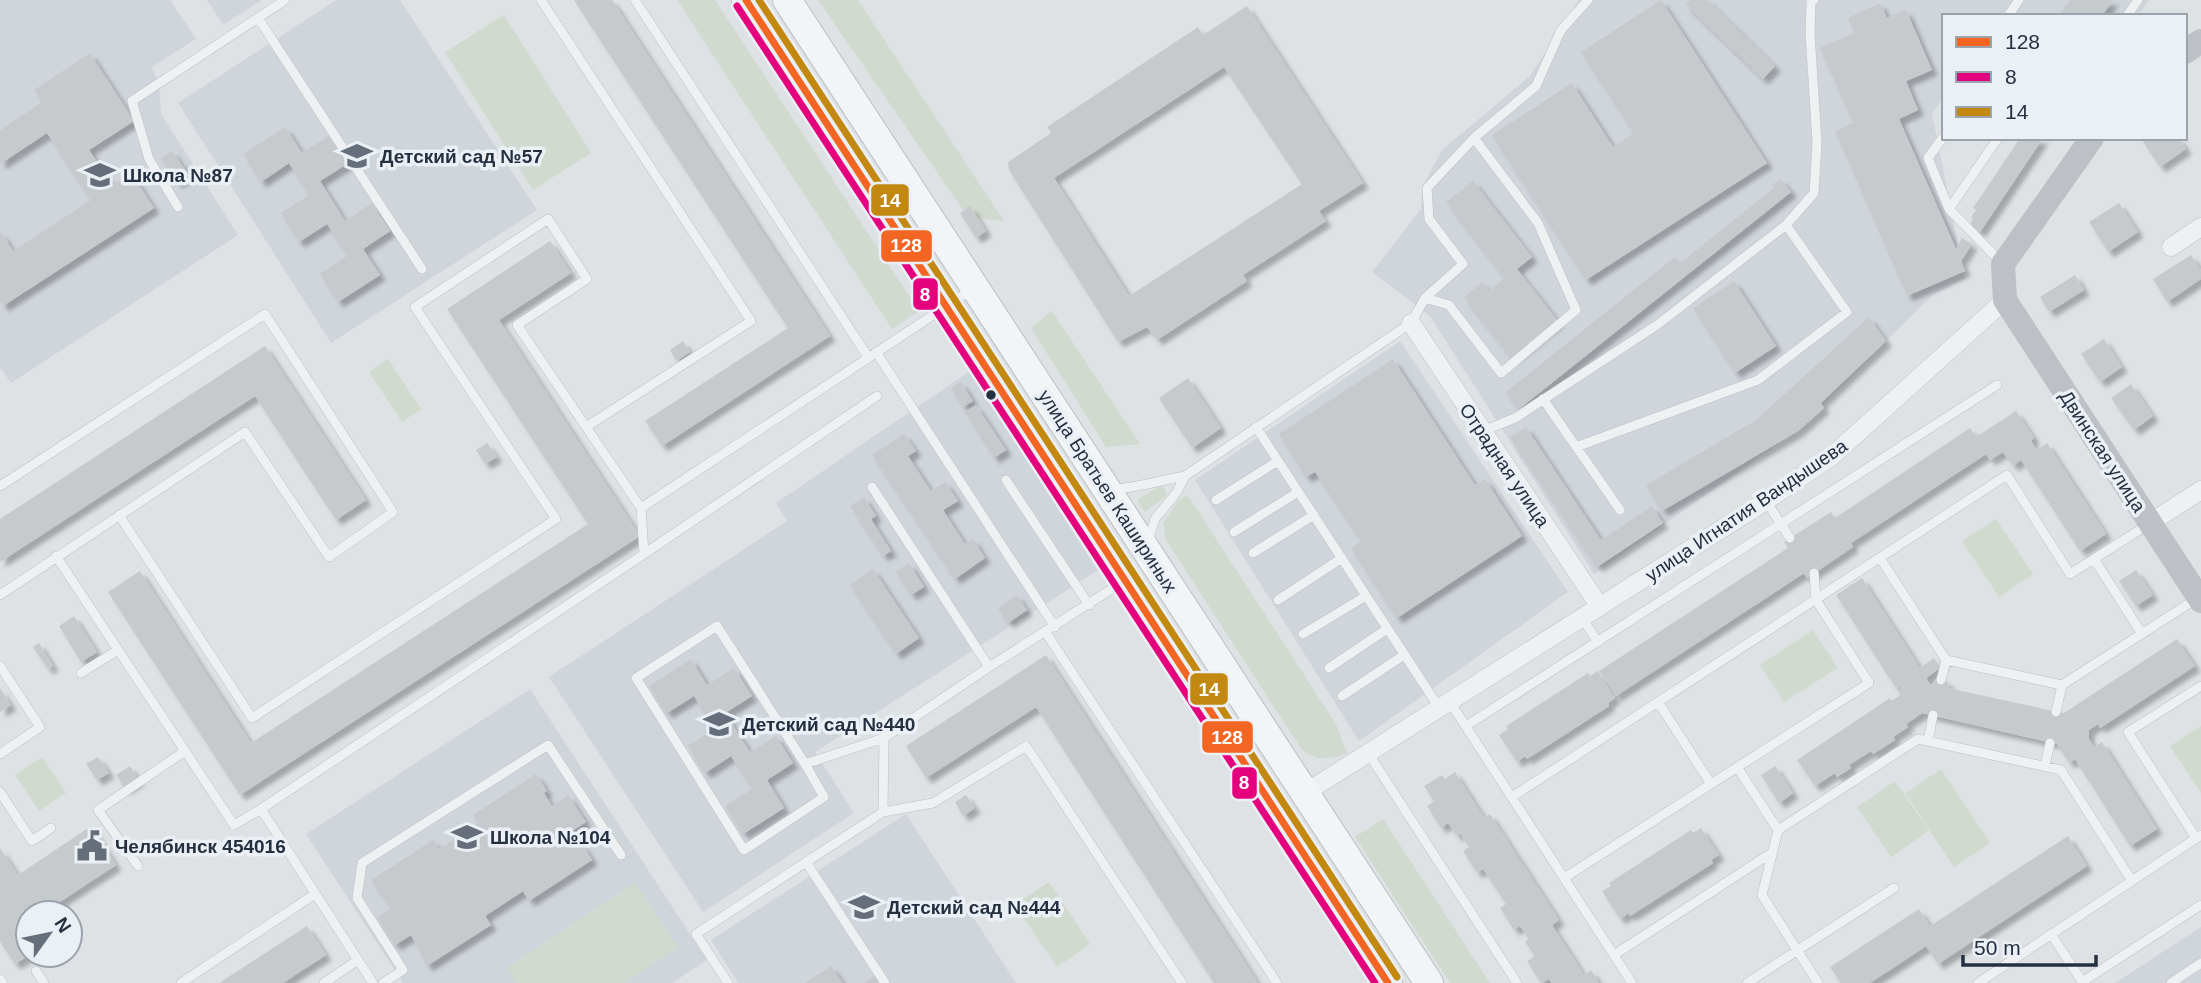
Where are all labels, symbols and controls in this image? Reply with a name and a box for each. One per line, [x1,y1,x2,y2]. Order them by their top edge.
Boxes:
legend [1942,14,2187,140]
text: 128 [2005,30,2040,53]
text: 8 [2005,65,2017,88]
text: 14 [2005,100,2029,123]
school or university icon: Детский сад №57 [340,139,374,173]
place label: Детский сад №57 [380,146,543,167]
school or university icon: Школа №87 [83,158,117,192]
place label: Школа №87 [123,165,233,186]
line badge: 14 [870,183,910,217]
text: 14 [879,190,901,211]
line badge: 128 [880,229,933,263]
text: 128 [890,235,922,256]
line badge: 8 [912,277,939,311]
text: 8 [920,284,930,305]
street label: улица Братьев Кашириных [1034,386,1181,597]
street label: Двинская улица [2055,387,2150,516]
unlabelled marker [984,388,998,402]
street label: Отрадная улица [1455,399,1554,531]
street label: улица Игнатия Вандышева [1642,435,1851,586]
line badge: 14 [1189,672,1229,706]
text: 14 [1198,679,1220,700]
school or university icon: Детский сад №440 [702,707,736,741]
place label: Детский сад №440 [742,714,915,735]
line badge: 128 [1201,720,1254,754]
text: 128 [1211,727,1243,748]
line badge: 8 [1231,766,1258,800]
text: 8 [1239,772,1249,793]
school or university icon: Школа №104 [450,820,484,854]
place label: Школа №104 [490,827,611,848]
public building icon: Челябинск 454016 [75,829,109,863]
place label: Челябинск 454016 [115,836,286,857]
school or university icon: Детский сад №444 [847,890,881,924]
place label: Детский сад №444 [887,897,1061,918]
north arrow [14,899,84,969]
text: N [50,914,75,936]
scale bar [1963,923,2096,967]
text: 50 m [1974,936,2021,959]

